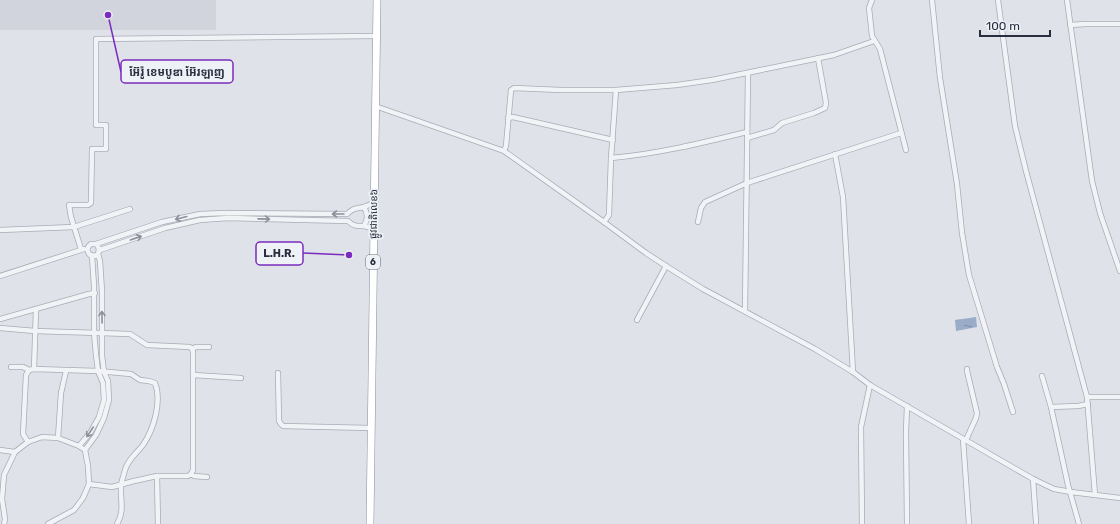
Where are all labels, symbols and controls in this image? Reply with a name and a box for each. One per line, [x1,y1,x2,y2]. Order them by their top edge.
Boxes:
scale bar [980,12,1050,38]
text: 100 m [986,19,1020,33]
callout: អ៊ែរ៉ូ ខេមបូឌា អ៊ែរឡាញ [121,60,233,83]
text: អ៊ែរ៉ូ ខេមបូឌា អ៊ែរឡាញ [129,66,225,79]
street label: ផ្លូវជាតិលេខ៦ [368,189,383,239]
one-way arrow [332,210,345,218]
one-way arrow [175,214,188,222]
one-way arrow [257,215,270,223]
one-way arrow [130,233,142,241]
callout: L.H.R. [256,242,303,265]
text: L.H.R. [263,247,295,260]
road number: 6 [366,255,380,269]
one-way arrow [98,311,106,324]
one-way arrow [86,426,94,438]

